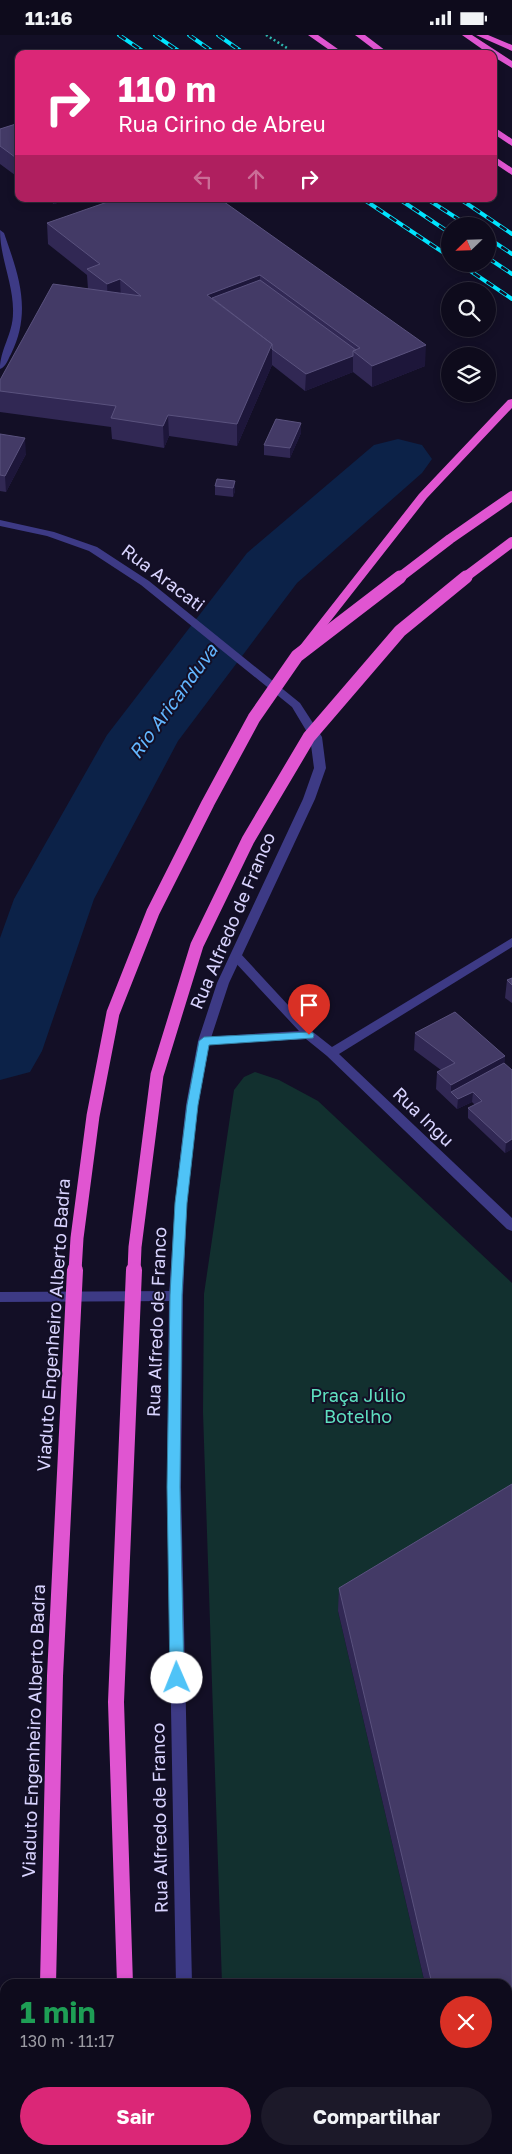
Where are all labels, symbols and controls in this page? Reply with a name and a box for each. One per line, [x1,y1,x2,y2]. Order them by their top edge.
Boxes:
text: 11:16 [25,6,73,29]
text: 110 m [118,68,216,110]
icon: right [35,70,100,135]
text: Rua Cirino de Abreu [118,110,326,137]
icon: left [189,165,217,193]
icon: ahead [242,165,270,193]
icon: right [295,165,323,193]
north arrow [441,217,496,273]
map controls [441,217,496,402]
button: search [441,282,496,337]
button: layers [441,347,496,402]
street label: Rua Aracati [118,539,209,616]
water label: Rio Aricanduva [123,638,223,763]
street label: Rua Alfredo de Franco [185,829,279,1012]
pin [288,984,330,1035]
icon: arrive [295,991,323,1019]
street label: Rua Ingu [389,1082,459,1151]
street label: Viaduto Engenheiro Alberto Badra [32,1178,74,1472]
street label: Rua Alfredo de Franco [142,1227,170,1417]
park label: Praça Júlio Botelho [310,1384,406,1427]
street label: Viaduto Engenheiro Alberto Badra [17,1584,49,1878]
position arrow [150,1651,202,1703]
street label: Rua Alfredo de Franco [146,1723,172,1913]
text: 1 min [20,1994,96,2030]
button: close [440,1996,492,2048]
text: 130 m · 11:17 [20,2031,115,2051]
button: Sair [20,2087,251,2145]
button: Compartilhar [261,2087,492,2145]

